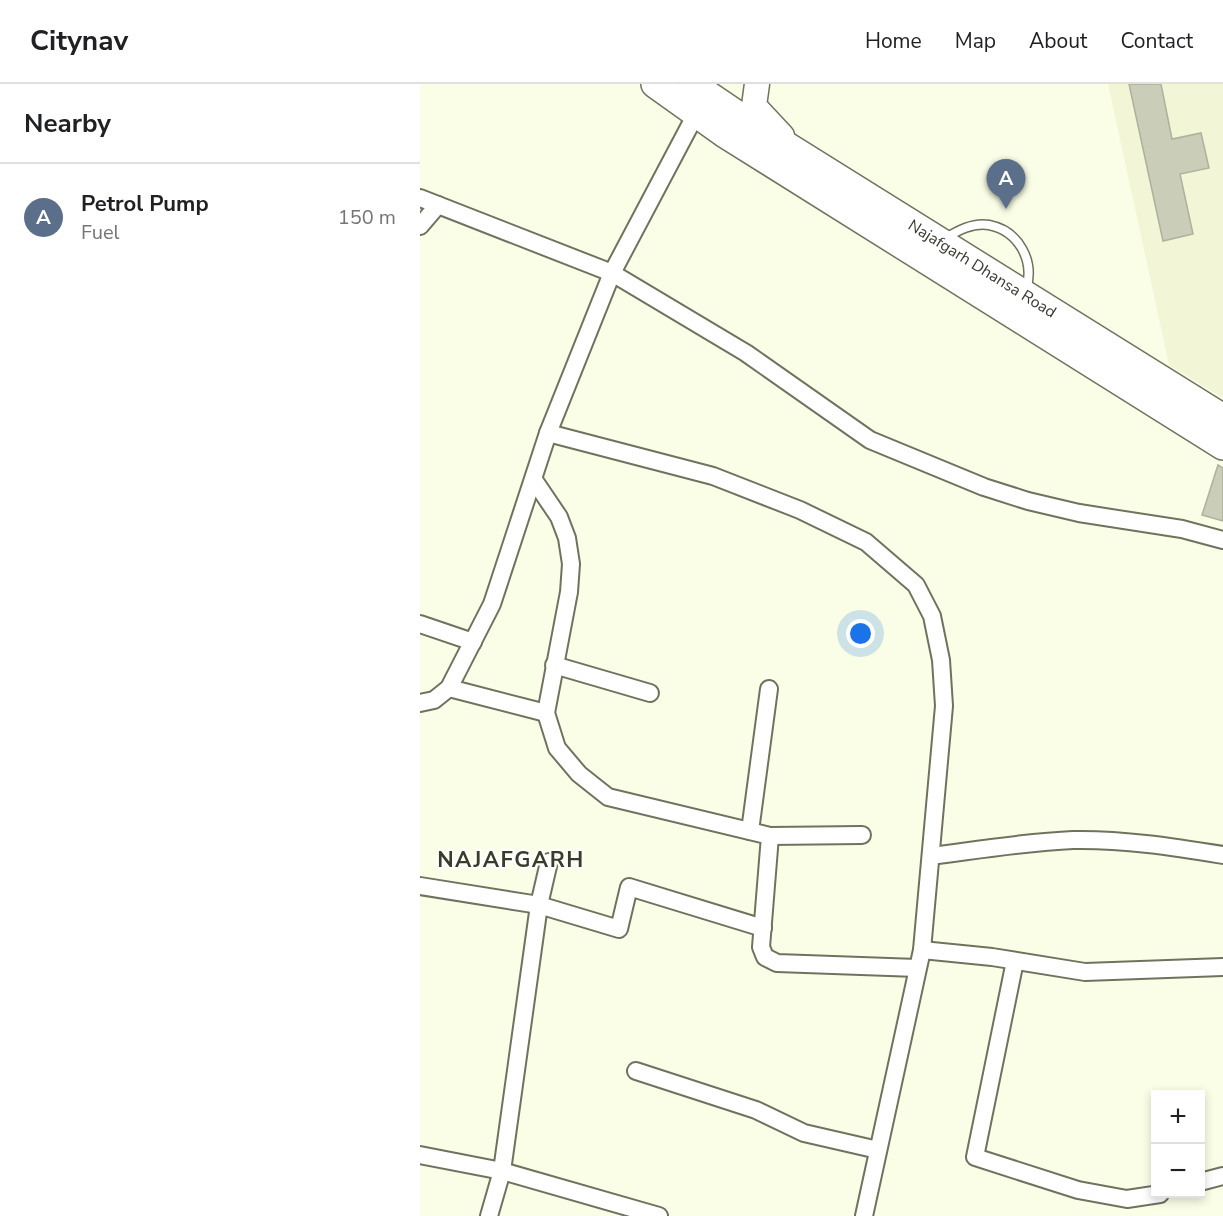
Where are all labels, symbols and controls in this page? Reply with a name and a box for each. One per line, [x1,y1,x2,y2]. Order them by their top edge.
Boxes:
text: Citynav [30,22,128,60]
text: Home [865,27,922,55]
text: Map [955,27,996,55]
text: About [1029,27,1087,55]
text: Contact [1120,27,1193,55]
text: Nearby [24,106,111,141]
pin: A [986,160,1026,209]
text: Petrol Pump [81,189,209,219]
text: A [36,204,51,231]
text: 150 m [338,204,396,231]
street label: Najafgarh Dhansa Road [904,214,1060,323]
text: Fuel [81,219,120,246]
your location [846,619,875,648]
district label: NAJAFGARH [437,845,585,875]
map controls [1151,1090,1205,1198]
button: + [1151,1090,1205,1144]
button: − [1151,1144,1205,1198]

